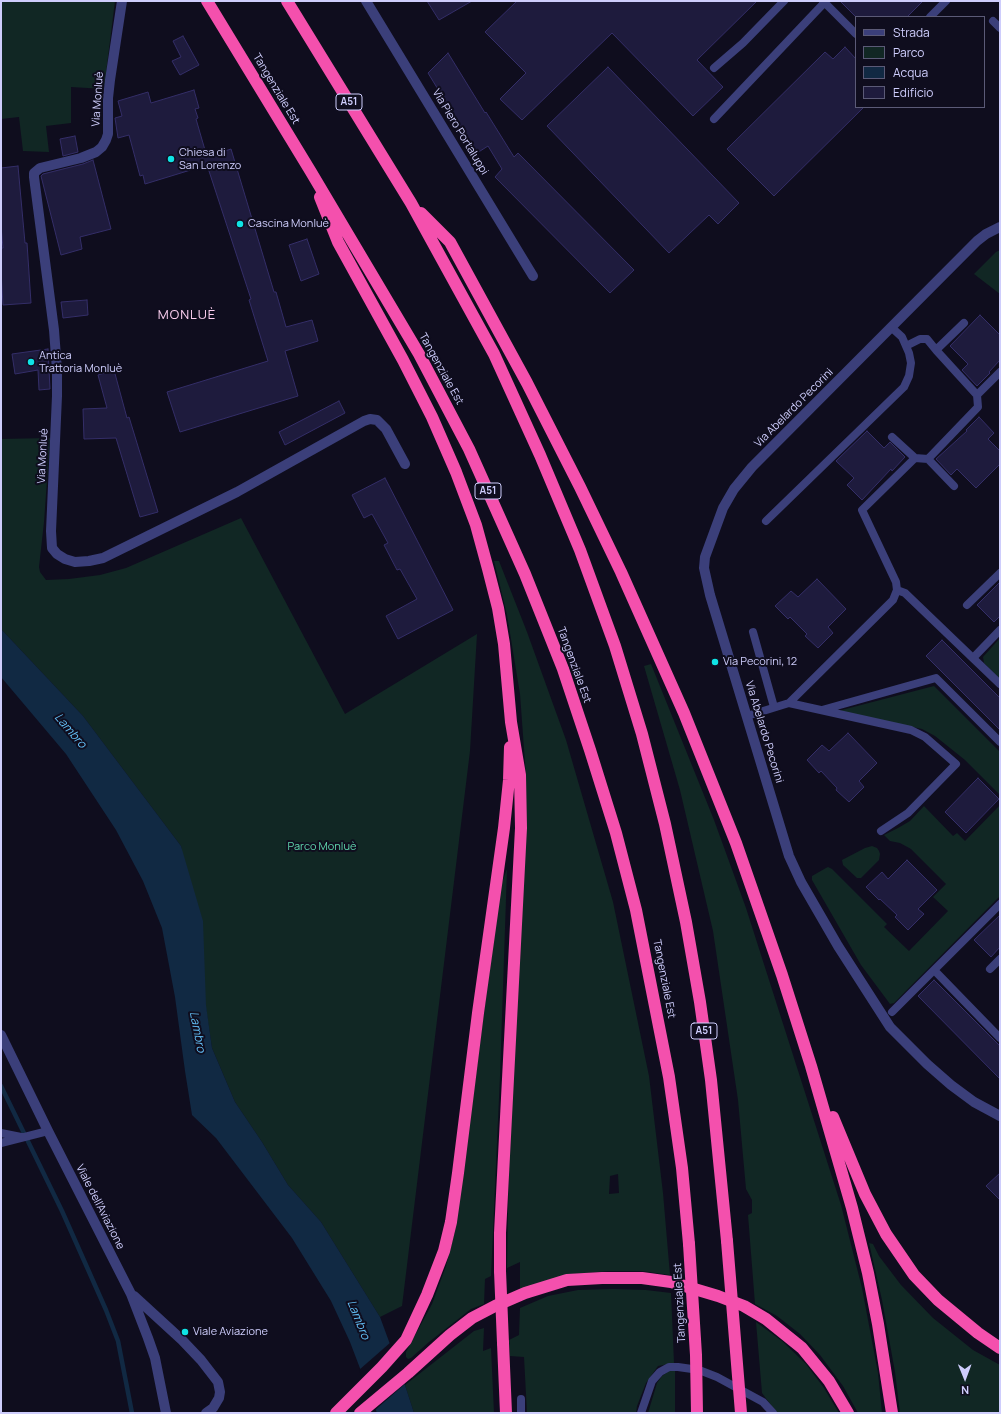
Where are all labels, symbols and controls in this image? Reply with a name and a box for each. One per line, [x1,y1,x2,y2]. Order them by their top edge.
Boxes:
legend [855,16,985,108]
text: Strada [893,24,930,41]
text: Parco [893,44,924,61]
street label: Tangenziale Est [250,51,302,127]
text: Acqua [893,64,928,81]
street label: Via Monluè [89,71,107,127]
text: Edificio [893,84,933,101]
street label: Via Piero Portaluppi [429,87,491,177]
road number: A51 [336,94,362,110]
place label: Chiesa di San Lorenzo [179,146,241,172]
marker: Chiesa di San Lorenzo [166,154,176,164]
place label: Cascina Monluè [248,217,329,231]
marker: Cascina Monluè [235,219,245,229]
district label: MONLUÈ [158,307,216,323]
street label: Tangenziale Est [416,331,466,407]
place label: Antica Trattoria Monluè [39,349,122,375]
marker: Antica Trattoria Monluè [26,357,36,367]
street label: Via Abelardo Pecorini [752,366,836,450]
street label: Via Monluè [35,428,51,484]
road number: A51 [475,483,501,499]
street label: Tangenziale Est [554,625,594,705]
place label: Via Pecorini, 12 [723,655,797,669]
marker: Via Pecorini, 12 [710,657,720,667]
street label: Via Abelardo Pecorini [742,679,786,785]
water label: Lambro [51,711,89,751]
park label: Parco Monluè [288,840,356,854]
street label: Tangenziale Est [650,939,678,1019]
water label: Lambro [186,1010,208,1054]
road number: A51 [691,1023,717,1039]
street label: Viale dell'Aviazione [73,1162,127,1252]
street label: Tangenziale Est [671,1263,689,1343]
water label: Lambro [344,1298,372,1342]
place label: Viale Aviazione [193,1325,268,1339]
marker: Viale Aviazione [180,1327,190,1337]
north arrow [945,1358,985,1398]
text: N [961,1383,969,1398]

